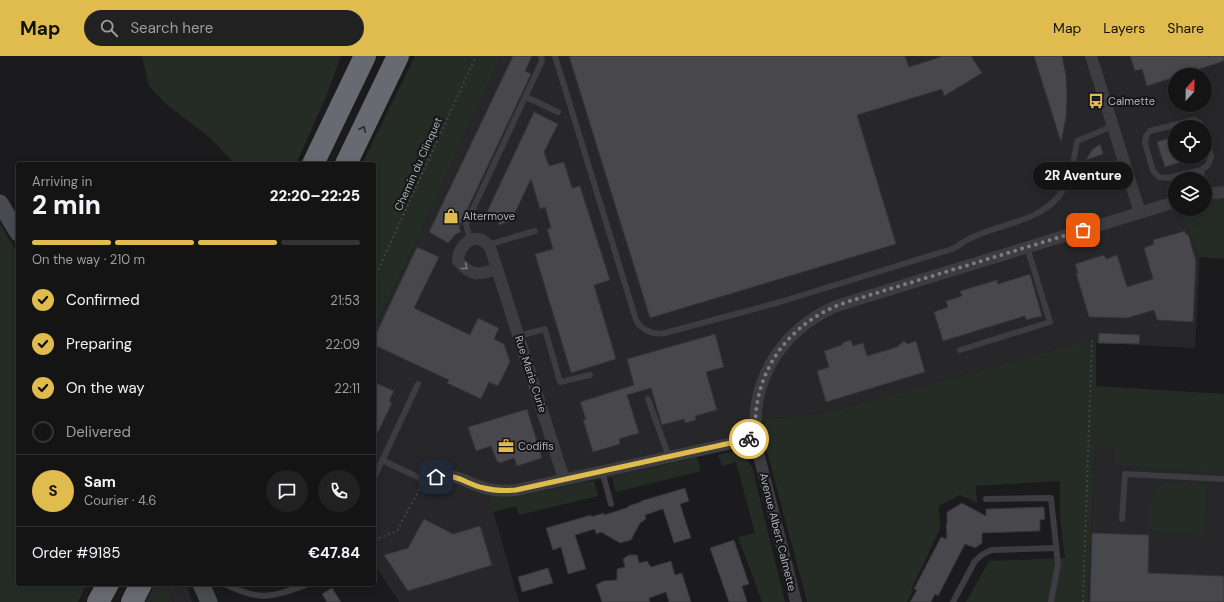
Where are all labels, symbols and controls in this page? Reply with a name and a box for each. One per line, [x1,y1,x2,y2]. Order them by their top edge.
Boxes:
search box [84,10,364,46]
text: Map [20,16,60,41]
icon: search [98,17,120,39]
text: Search here [130,18,213,38]
text: Map [1053,19,1081,37]
text: Layers [1103,19,1145,37]
text: Share [1167,19,1204,37]
north arrow [1168,68,1212,112]
map controls [1168,68,1212,216]
bus stop icon: Calmette [1087,92,1105,110]
place label: Calmette [1108,94,1155,108]
street label: Chemin du Clinquet [391,115,445,213]
button: locate [1168,120,1212,164]
one-way arrow [358,125,366,133]
callout: 2R Aventure [1033,162,1133,190]
text: 2R Aventure [1044,167,1122,184]
button: layers [1168,172,1212,216]
text: Arriving in [32,173,92,190]
text: 22:20–22:25 [270,186,360,206]
text: 2 min [32,188,101,222]
shop icon: Altermove [442,207,460,225]
place label: Altermove [463,209,515,223]
pin [1066,213,1100,247]
icon: bag [1072,219,1094,241]
text: On the way · 210 m [32,251,145,268]
one-way arrow [460,263,467,270]
icon: check [32,289,54,311]
text: Confirmed [66,290,140,310]
text: 21:53 [330,292,360,309]
icon: check [32,333,54,355]
text: Preparing [66,334,132,354]
street label: Rue Marie Curie [512,334,550,414]
text: 22:09 [325,336,360,353]
icon: check [32,377,54,399]
text: On the way [66,378,145,398]
text: 22:11 [334,380,360,397]
courier [729,419,769,459]
text: Delivered [66,422,131,442]
icon: bike [738,428,760,450]
office icon: Codifis [497,437,515,455]
place label: Codifis [518,439,554,453]
pin [419,460,453,494]
icon: home [425,466,447,488]
button: chat [266,470,308,512]
button: phone [318,470,360,512]
street label: Avenue Albert Calmette [757,471,799,593]
text: Sam [84,472,116,492]
text: S [48,481,58,501]
text: Courier · 4.6 [84,492,156,509]
text: Order #9185 [32,543,121,563]
text: €47.84 [308,543,360,563]

